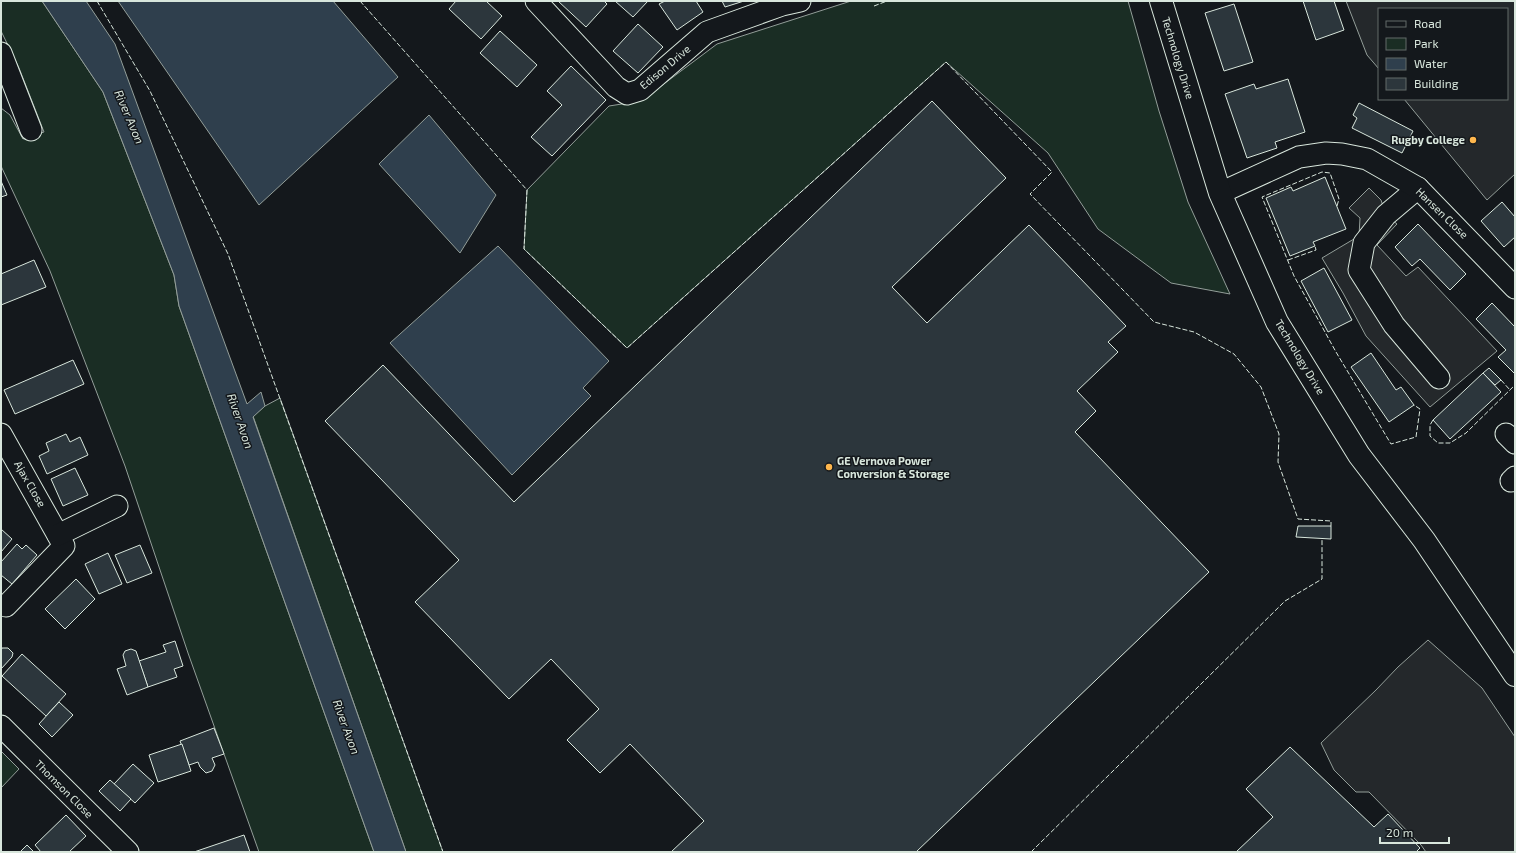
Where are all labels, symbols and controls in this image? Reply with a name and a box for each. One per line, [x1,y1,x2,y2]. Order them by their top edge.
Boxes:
legend [1378,8,1508,100]
street label: Technology Drive [1160,15,1197,101]
text: Road [1414,16,1442,30]
text: Park [1414,36,1439,50]
street label: Edison Drive [637,42,693,92]
text: Water [1414,56,1448,70]
text: Building [1414,76,1459,90]
water label: River Avon [112,87,148,146]
place label: Rugby College [1391,133,1465,147]
marker: Rugby College [1468,135,1478,145]
street label: Hansen Close [1414,185,1471,241]
street label: Technology Drive [1273,317,1328,397]
water label: River Avon [225,391,257,450]
place label: GE Vernova Power Conversion & Storage [837,454,950,480]
street label: Ajax Close [11,458,49,510]
marker: GE Vernova Power Conversion & Storage [824,462,834,472]
water label: River Avon [331,697,363,756]
street label: Thomson Close [33,757,96,820]
scale bar [1380,819,1449,845]
text: 20 m [1386,825,1413,839]

